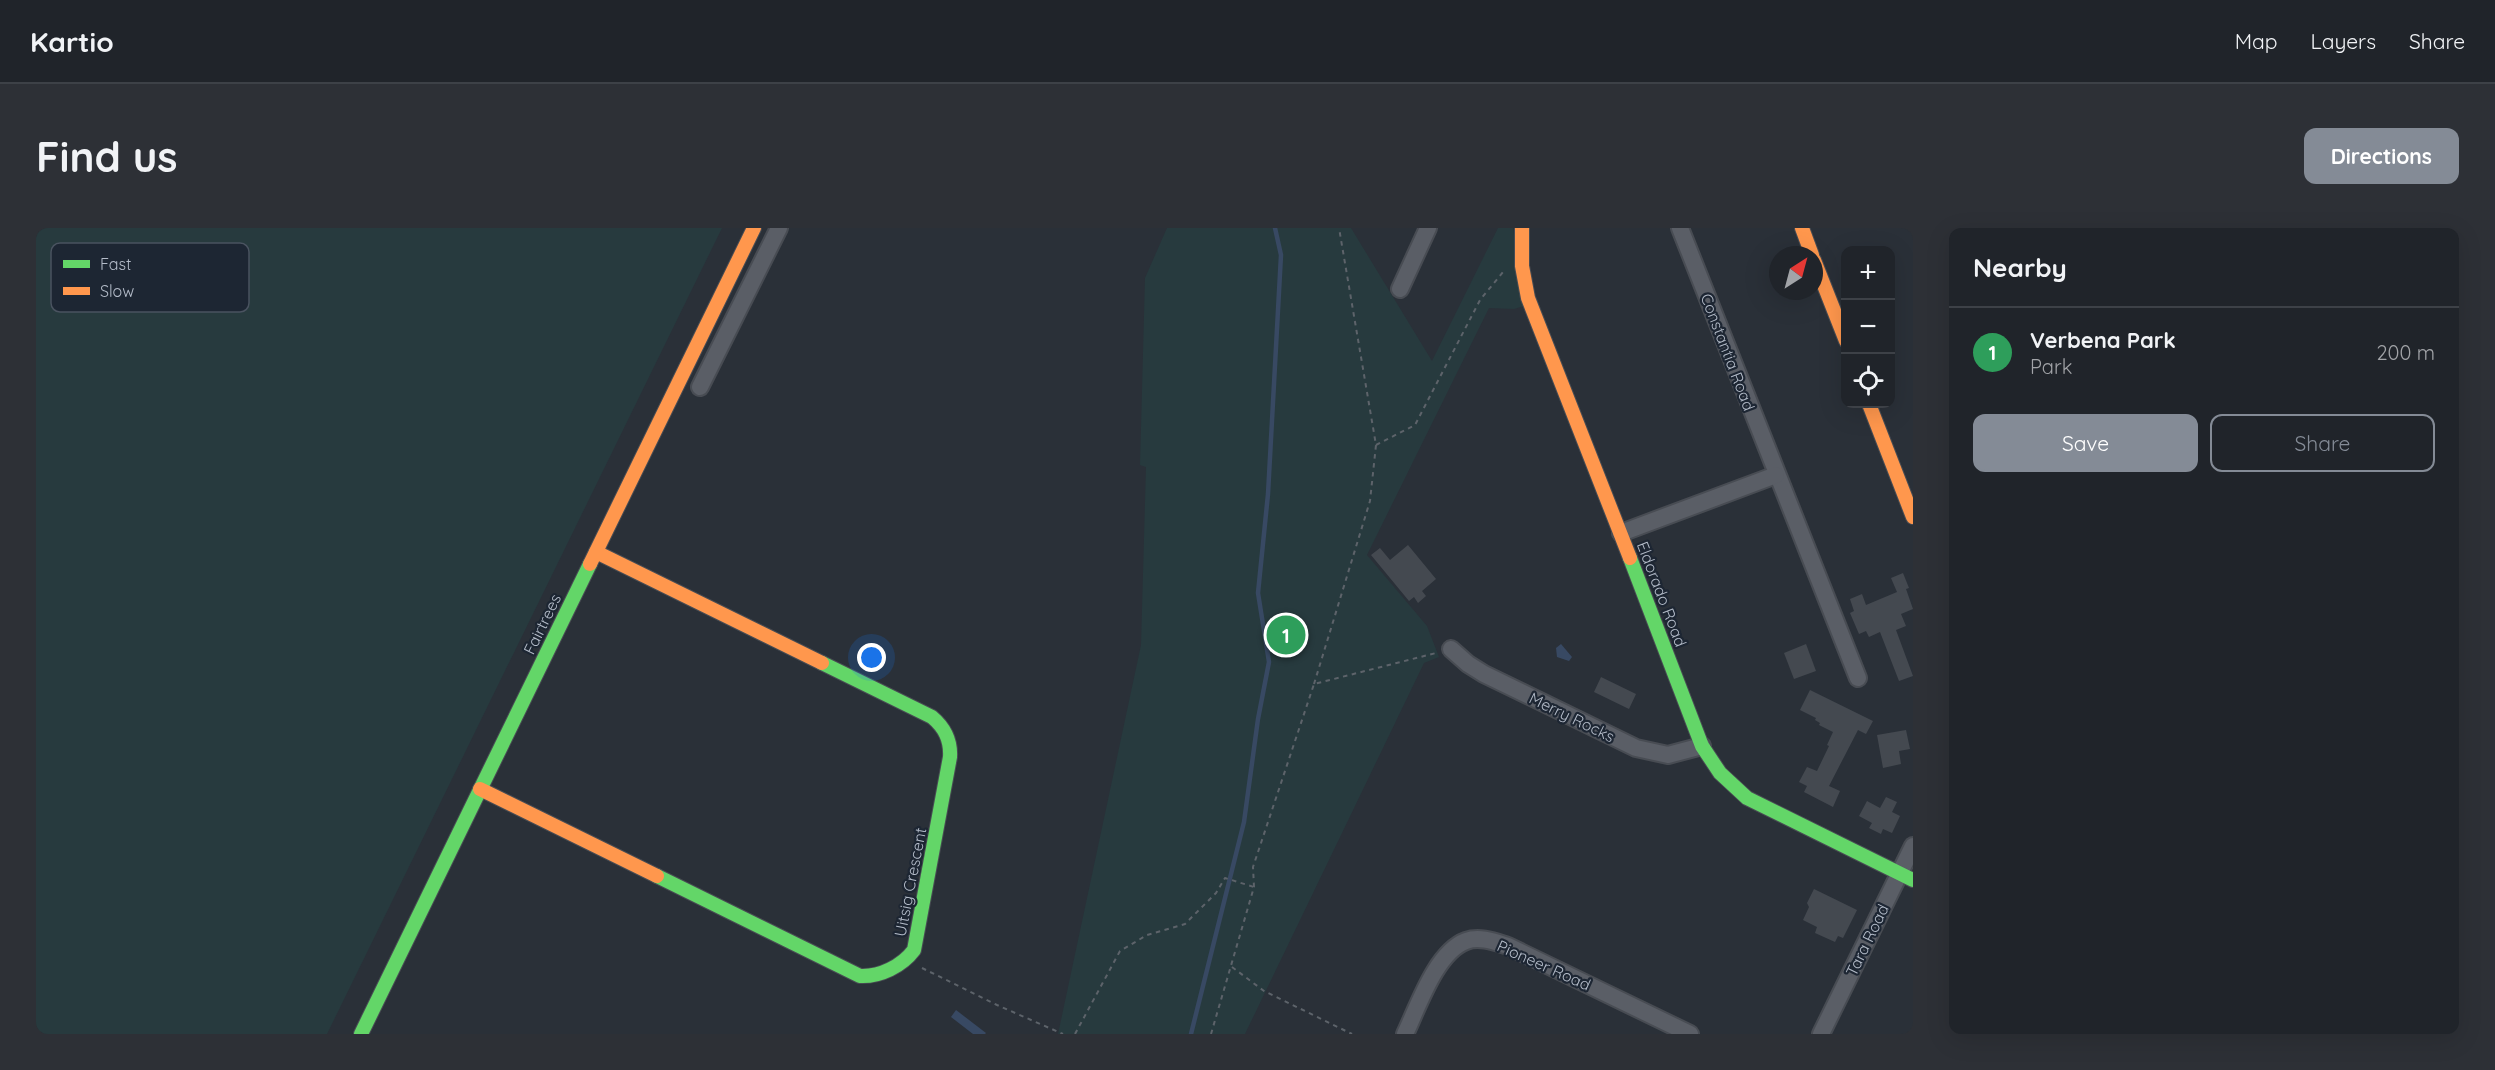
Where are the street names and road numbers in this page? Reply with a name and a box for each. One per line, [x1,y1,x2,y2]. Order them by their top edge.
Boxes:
street label: Constantia Road [1696,291,1760,413]
street label: Eldorado Road [1633,539,1691,649]
street label: Fairtrees [519,590,565,658]
street label: Merry Rocks [1526,688,1618,746]
street label: Uitsig Crescent [890,826,930,938]
street label: Tara Road [1841,901,1893,979]
street label: Pioneer Road [1494,935,1594,995]

